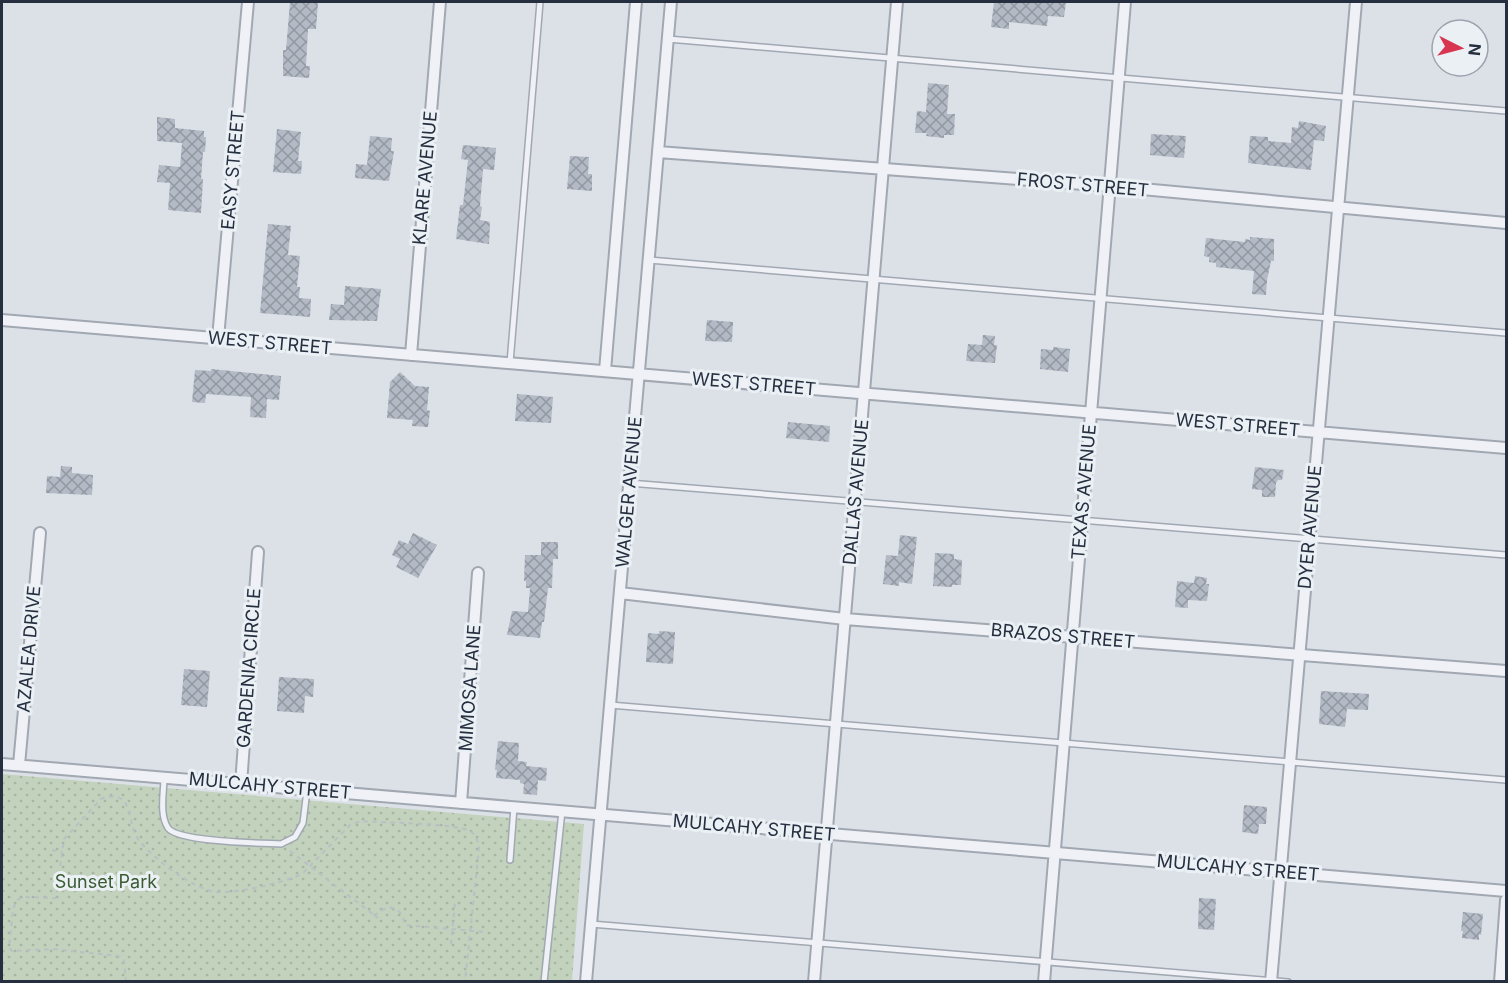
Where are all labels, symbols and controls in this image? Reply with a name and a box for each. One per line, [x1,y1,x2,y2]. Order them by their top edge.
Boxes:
north arrow [1430,18,1490,78]
text: N [1464,42,1486,57]
street label: EASY STREET [217,109,248,231]
street label: KLARE AVENUE [408,110,441,246]
street label: FROST STREET [1016,168,1150,201]
street label: WEST STREET [207,327,333,358]
street label: WEST STREET [691,368,817,399]
street label: WEST STREET [1175,409,1301,440]
street label: WALGER AVENUE [611,415,646,569]
street label: DALLAS AVENUE [839,418,872,566]
street label: TEXAS AVENUE [1067,423,1100,561]
street label: DYER AVENUE [1294,464,1325,590]
street label: AZALEA DRIVE [12,585,45,713]
street label: GARDENIA CIRCLE [232,587,265,749]
street label: BRAZOS STREET [990,619,1136,652]
street label: MIMOSA LANE [455,624,484,752]
street label: MULCAHY STREET [188,768,352,803]
street label: MULCAHY STREET [672,810,836,845]
street label: MULCAHY STREET [1156,850,1320,885]
park label: Sunset Park [55,871,157,892]

